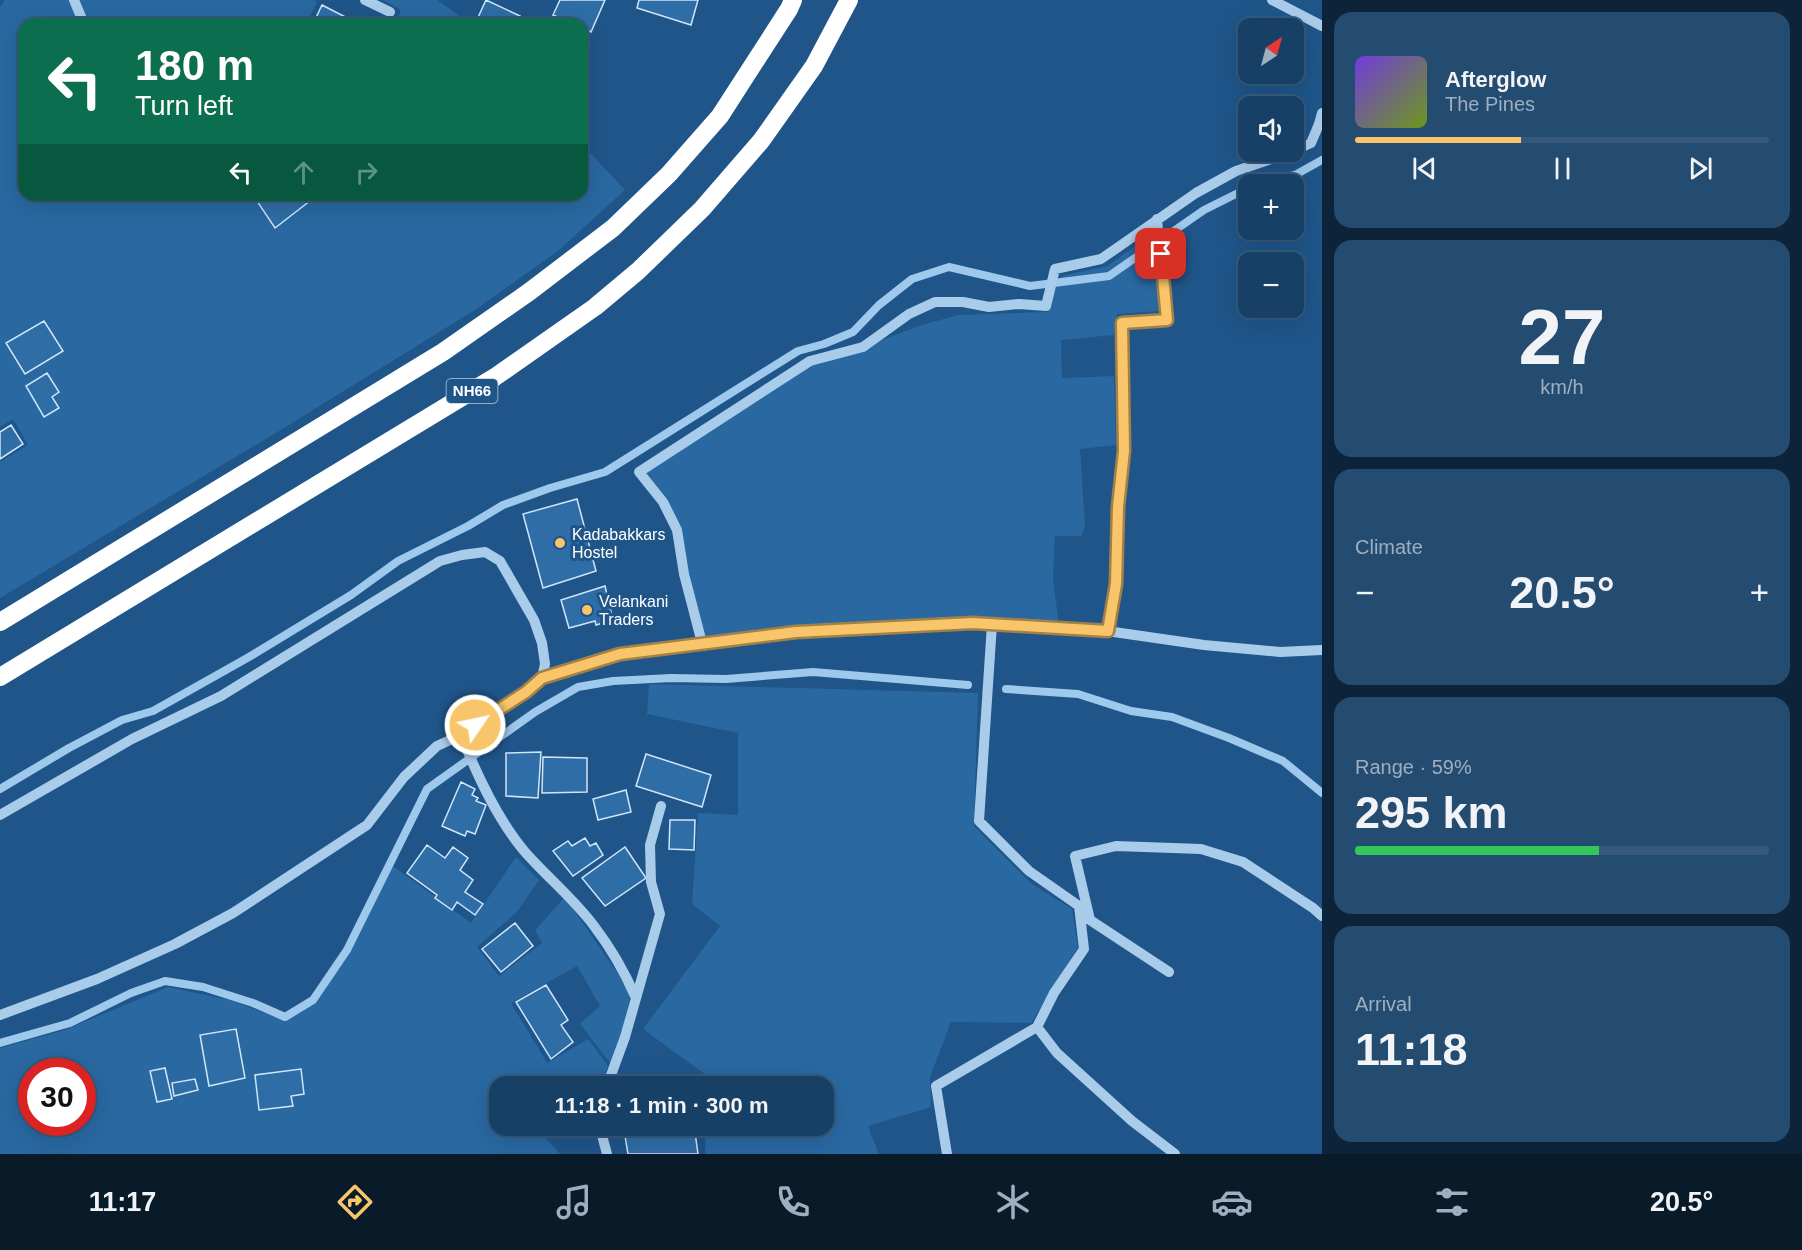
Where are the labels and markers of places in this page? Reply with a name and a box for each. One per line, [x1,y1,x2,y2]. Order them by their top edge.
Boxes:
pin [1135,228,1186,279]
place label: Kadabakkars Hostel [572,526,665,561]
marker: Kadabakkars Hostel [553,536,567,550]
place label: Velankani Traders [599,593,668,628]
marker: Velankani Traders [580,603,594,617]

